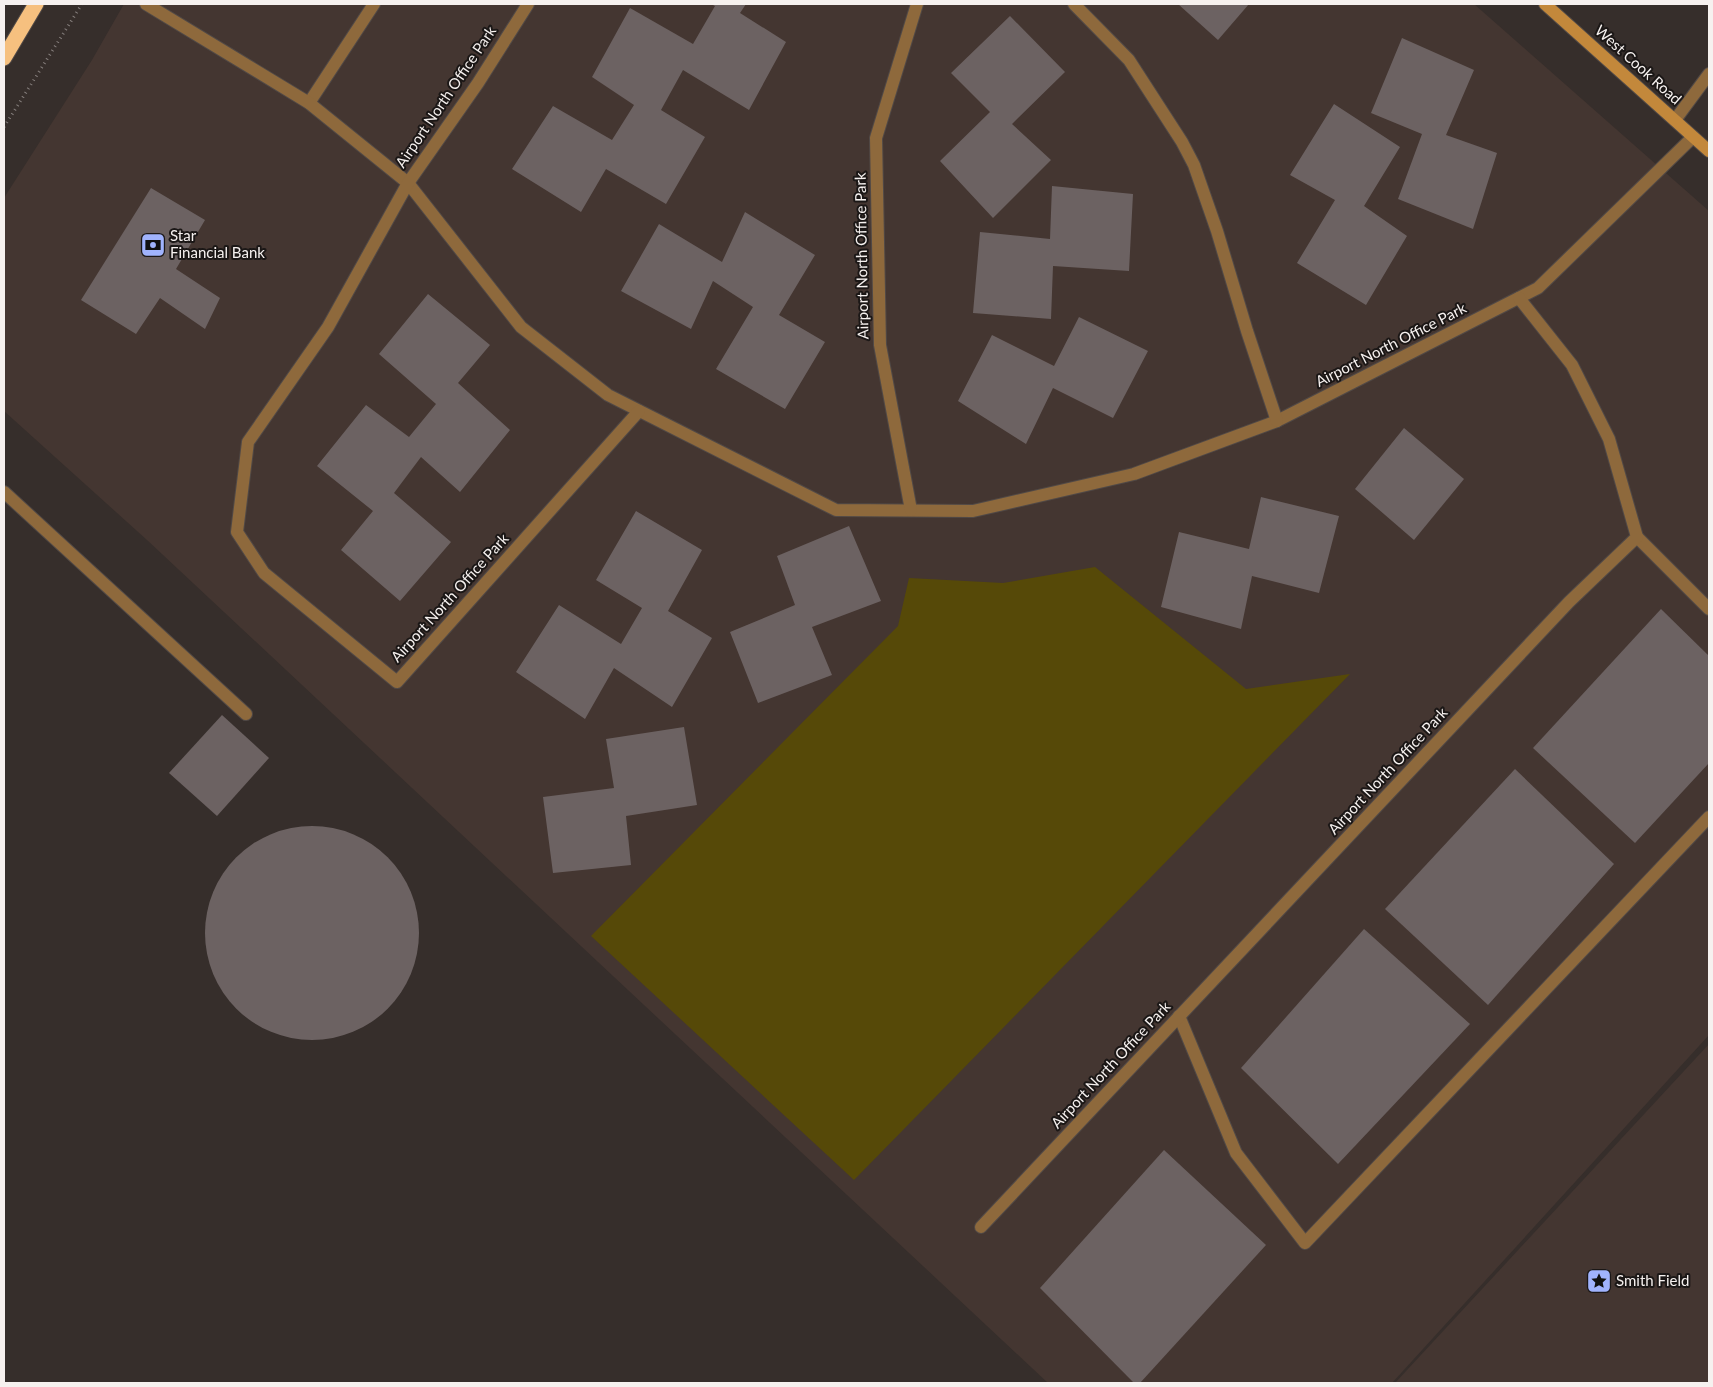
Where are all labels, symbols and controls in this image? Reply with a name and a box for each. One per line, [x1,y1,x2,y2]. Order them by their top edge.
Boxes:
street label: West Cook Road [1592,21,1686,108]
street label: Airport North Office Park [391,22,500,171]
street label: Airport North Office Park [851,172,871,340]
place label: Star Financial Bank [170,226,265,261]
bank icon: Star Financial Bank [140,232,166,258]
street label: Airport North Office Park [1312,298,1469,390]
street label: Airport North Office Park [387,529,512,665]
street label: Airport North Office Park [1324,703,1451,837]
street label: Airport North Office Park [1047,997,1174,1131]
place icon: Smith Field [1586,1268,1612,1294]
place label: Smith Field [1616,1271,1689,1289]

